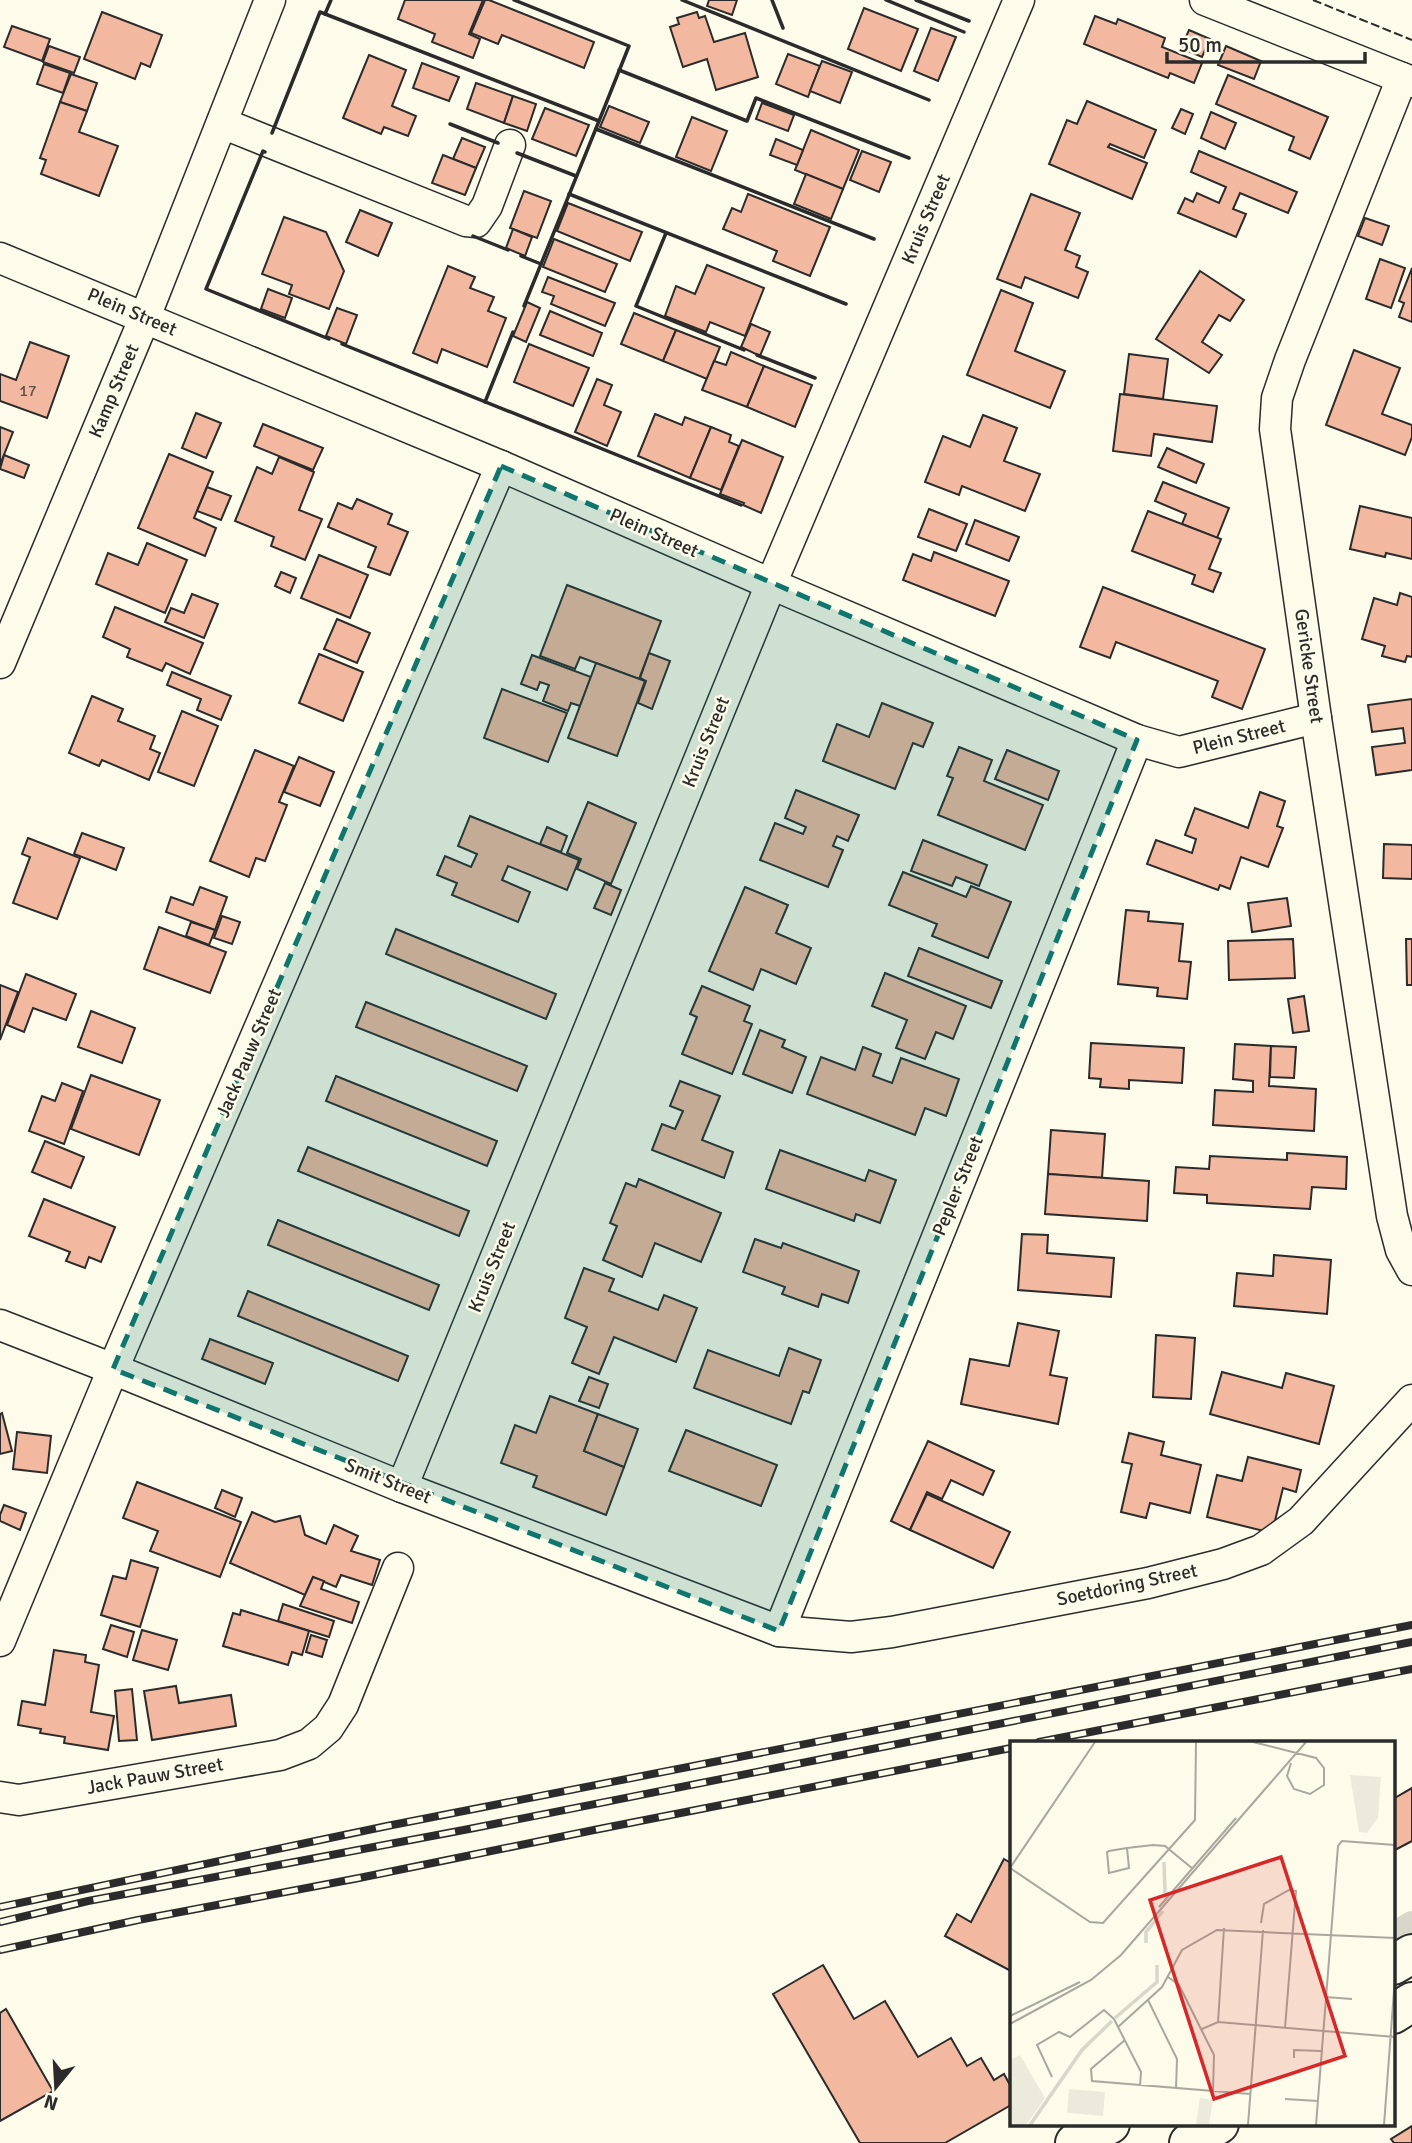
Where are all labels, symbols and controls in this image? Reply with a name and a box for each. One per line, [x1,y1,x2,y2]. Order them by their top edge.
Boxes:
scale bar [1167,21,1365,65]
text: 50 m [1178,32,1222,58]
street label: Kruis Street [896,170,956,268]
street label: Plein Street [84,282,181,342]
street label: Kamp Street [83,340,145,442]
house number: 17 [19,381,37,401]
street label: Plein Street [606,503,703,563]
street label: Gericke Street [1289,607,1329,725]
street label: Kruis Street [677,693,735,791]
street label: Plein Street [1190,714,1288,760]
street label: Jack Pauw Street [211,984,287,1121]
street label: Pepler Street [927,1132,989,1239]
street label: Kruis Street [463,1218,521,1316]
street label: Smit Street [341,1453,435,1509]
street label: Soetdoring Street [1055,1558,1200,1612]
inset map [1010,1741,1394,2126]
street label: Jack Pauw Street [85,1752,225,1800]
north arrow [21,2052,91,2122]
text: N [41,2089,61,2116]

